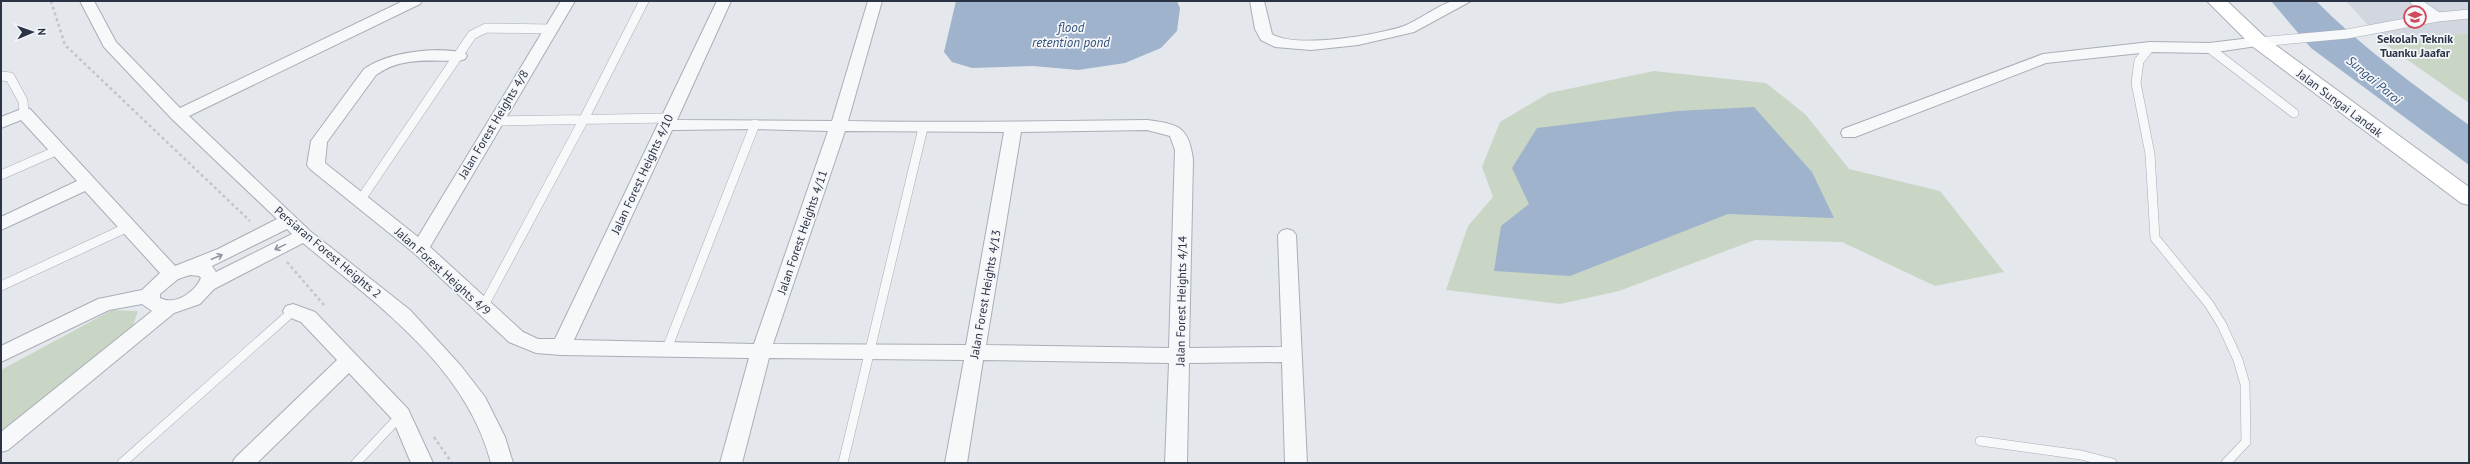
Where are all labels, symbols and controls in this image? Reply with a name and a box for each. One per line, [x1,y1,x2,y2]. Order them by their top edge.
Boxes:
school or university icon: Sekolah Teknik Tuanku Jaafar [2402,4,2428,30]
north arrow [12,12,52,52]
water label: flood retention pond [1032,19,1110,51]
text: N [35,28,49,36]
place label: Sekolah Teknik Tuanku Jaafar [2377,31,2453,60]
water label: Sungai Paroi [2343,52,2406,108]
street label: Jalan Sungai Landak [2293,65,2386,140]
street label: Jalan Forest Heights 4/8 [454,67,531,182]
street label: Jalan Forest Heights 4/10 [607,111,677,237]
street label: Jalan Forest Heights 4/11 [773,168,830,297]
street label: Persiaran Forest Heights 2 [272,203,384,301]
street label: Jalan Forest Heights 4/9 [391,223,494,318]
street label: Jalan Forest Heights 4/13 [966,228,1004,360]
street label: Jalan Forest Heights 4/14 [1172,235,1190,367]
one-way arrow [275,244,287,251]
one-way arrow [211,253,223,260]

